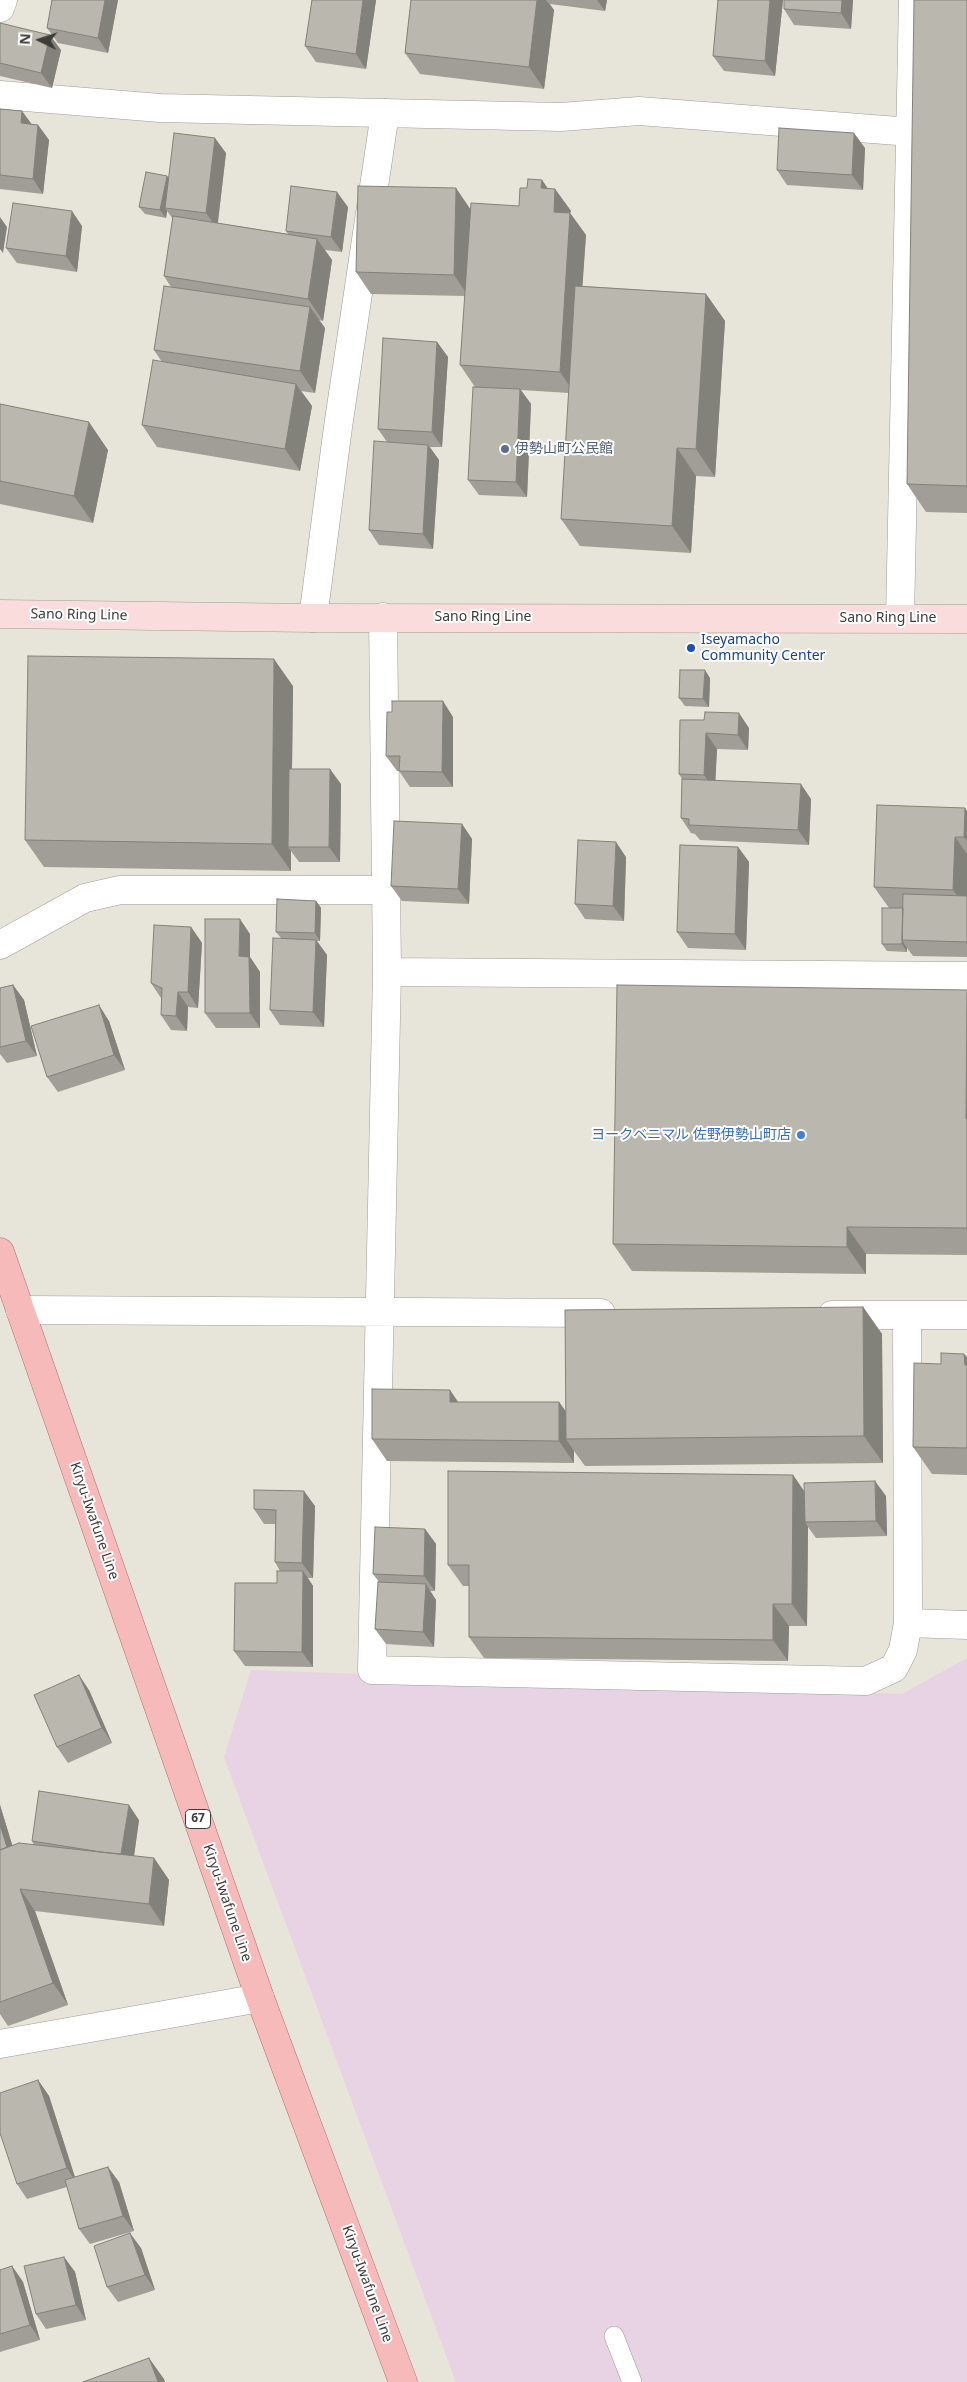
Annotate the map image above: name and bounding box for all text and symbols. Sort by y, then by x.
north arrow [15,15,65,65]
text: N [15,33,34,45]
place label: 伊勢山町公民館 [515,441,613,457]
marker: 伊勢山町公民館 [499,443,511,455]
street label: Sano Ring Line [30,606,128,624]
street label: Sano Ring Line [434,609,532,625]
street label: Sano Ring Line [839,610,937,626]
place label: Iseyamacho Community Center [701,632,825,664]
marker: Iseyamacho Community Center [685,642,697,654]
place label: ヨークベニマル 佐野伊勢山町店 [591,1127,791,1143]
marker: ヨークベニマル 佐野伊勢山町店 [795,1129,807,1141]
street label: Kiryu-Iwafune Line [66,1460,122,1582]
road number: 67 [186,1810,210,1828]
street label: Kiryu-Iwafune Line [199,1842,255,1964]
street label: Kiryu-Iwafune Line [338,2223,396,2345]

